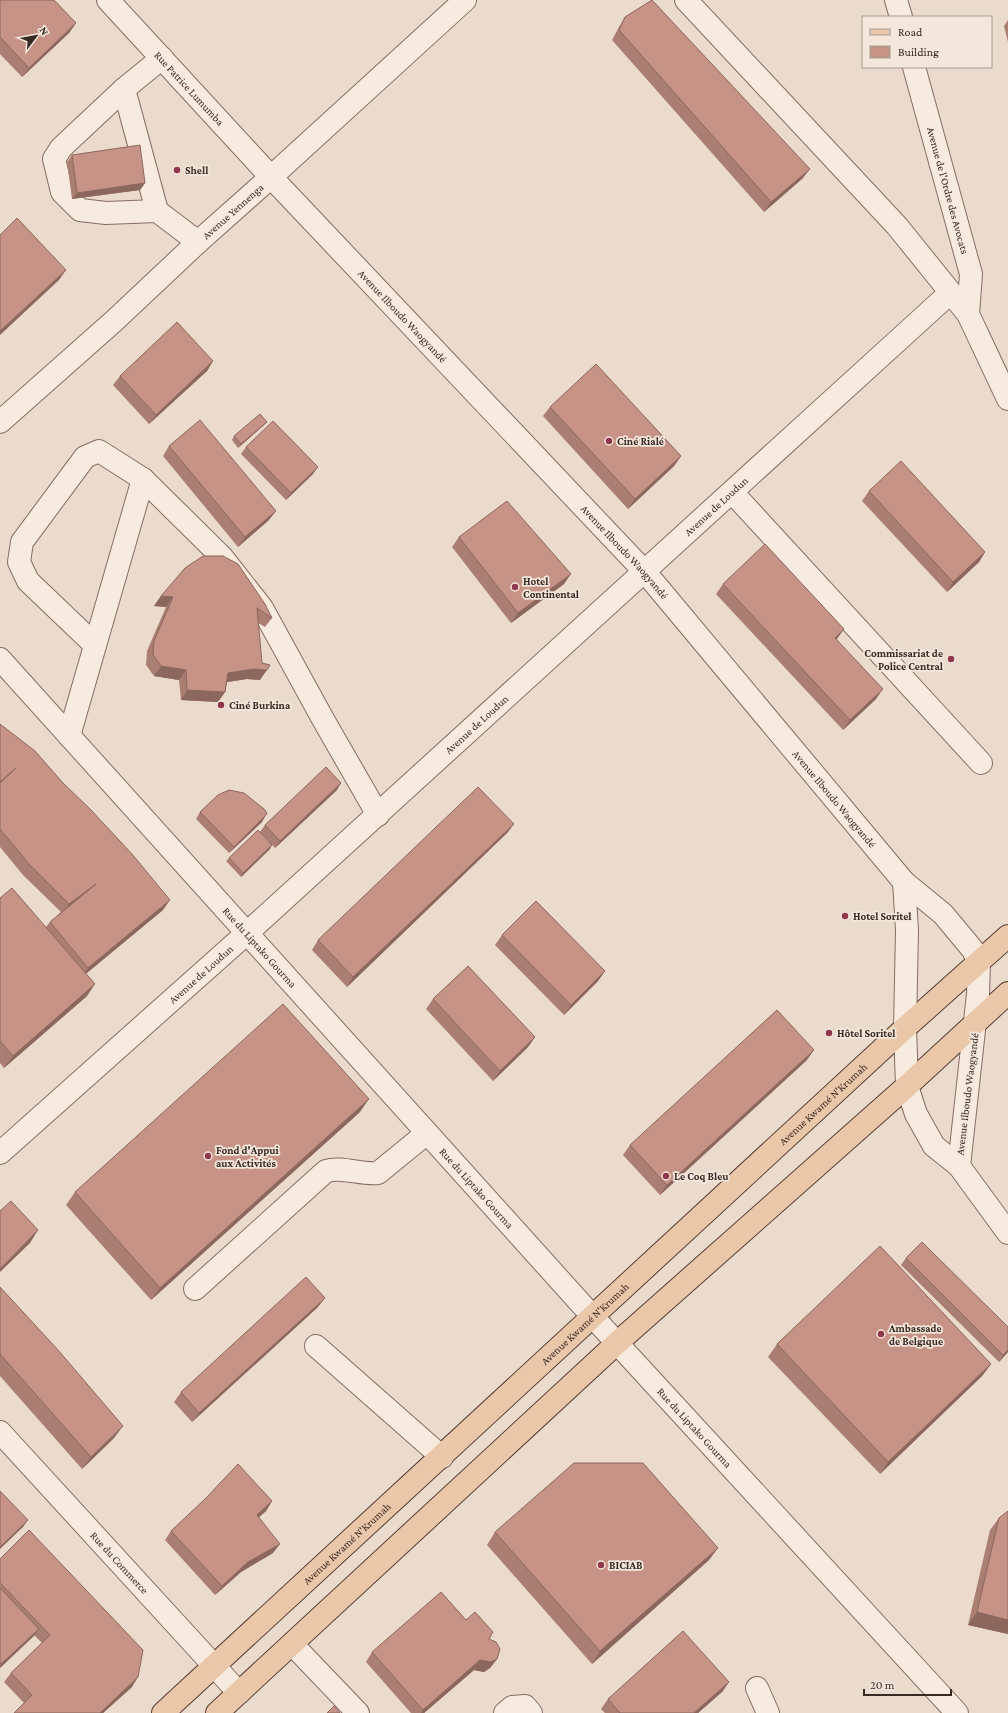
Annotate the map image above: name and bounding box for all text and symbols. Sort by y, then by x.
north arrow [16,16,56,56]
legend [862,16,992,68]
text: N [37,24,52,37]
text: Road [898,25,923,39]
text: Building [898,45,939,59]
street label: Rue Patrice Lumumba [152,49,226,128]
street label: Avenue de l'Ordre des Avocats [925,126,971,255]
place label: Shell [185,164,209,176]
marker: Shell [172,165,182,175]
street label: Avenue Yennenga [200,181,266,241]
street label: Avenue Ilboudo Waogyandé [356,267,449,365]
place label: Ciné Rialé [617,435,664,447]
marker: Ciné Rialé [604,436,614,446]
street label: Avenue de Loudun [682,474,750,538]
street label: Avenue Ilboudo Waogyandé [579,502,671,601]
place label: Hotel Continental [523,575,580,600]
marker: Hotel Continental [510,582,520,592]
place label: Commissariat de Police Central [864,647,944,672]
marker: Commissariat de Police Central [946,654,956,664]
street label: Avenue de Loudun [442,692,511,756]
place label: Ciné Burkina [229,699,291,711]
marker: Ciné Burkina [216,700,226,710]
street label: Avenue Ilboudo Waogyandé [790,748,879,850]
street label: Rue du Liptako Gourma [220,905,299,990]
place label: Hotel Soritel [853,910,912,922]
marker: Hotel Soritel [840,911,850,921]
street label: Avenue de Loudun [166,942,235,1006]
place label: Hôtel Soritel [837,1027,896,1039]
marker: Hôtel Soritel [824,1028,834,1038]
street label: Avenue Ilboudo Waogyandé [954,1032,981,1156]
street label: Avenue Kwamé N'Krumah [777,1060,869,1147]
place label: Fond d'Appui aux Activités [216,1144,280,1169]
street label: Rue du Liptako Gourma [437,1145,516,1231]
marker: Fond d'Appui aux Activités [203,1151,213,1161]
place label: Le Coq Bleu [674,1170,729,1182]
marker: Le Coq Bleu [661,1171,671,1181]
street label: Avenue Kwamé N'Krumah [538,1280,631,1367]
place label: Ambassade de Belgique [888,1322,943,1347]
marker: Ambassade de Belgique [876,1329,886,1339]
street label: Rue du Liptako Gourma [655,1385,734,1470]
street label: Avenue Kwamé N'Krumah [300,1500,393,1587]
street label: Rue du Commerce [88,1529,151,1596]
place label: BICIAB [609,1559,643,1571]
marker: BICIAB [596,1560,606,1570]
scale bar [864,1671,951,1697]
text: 20 m [870,1678,895,1692]

